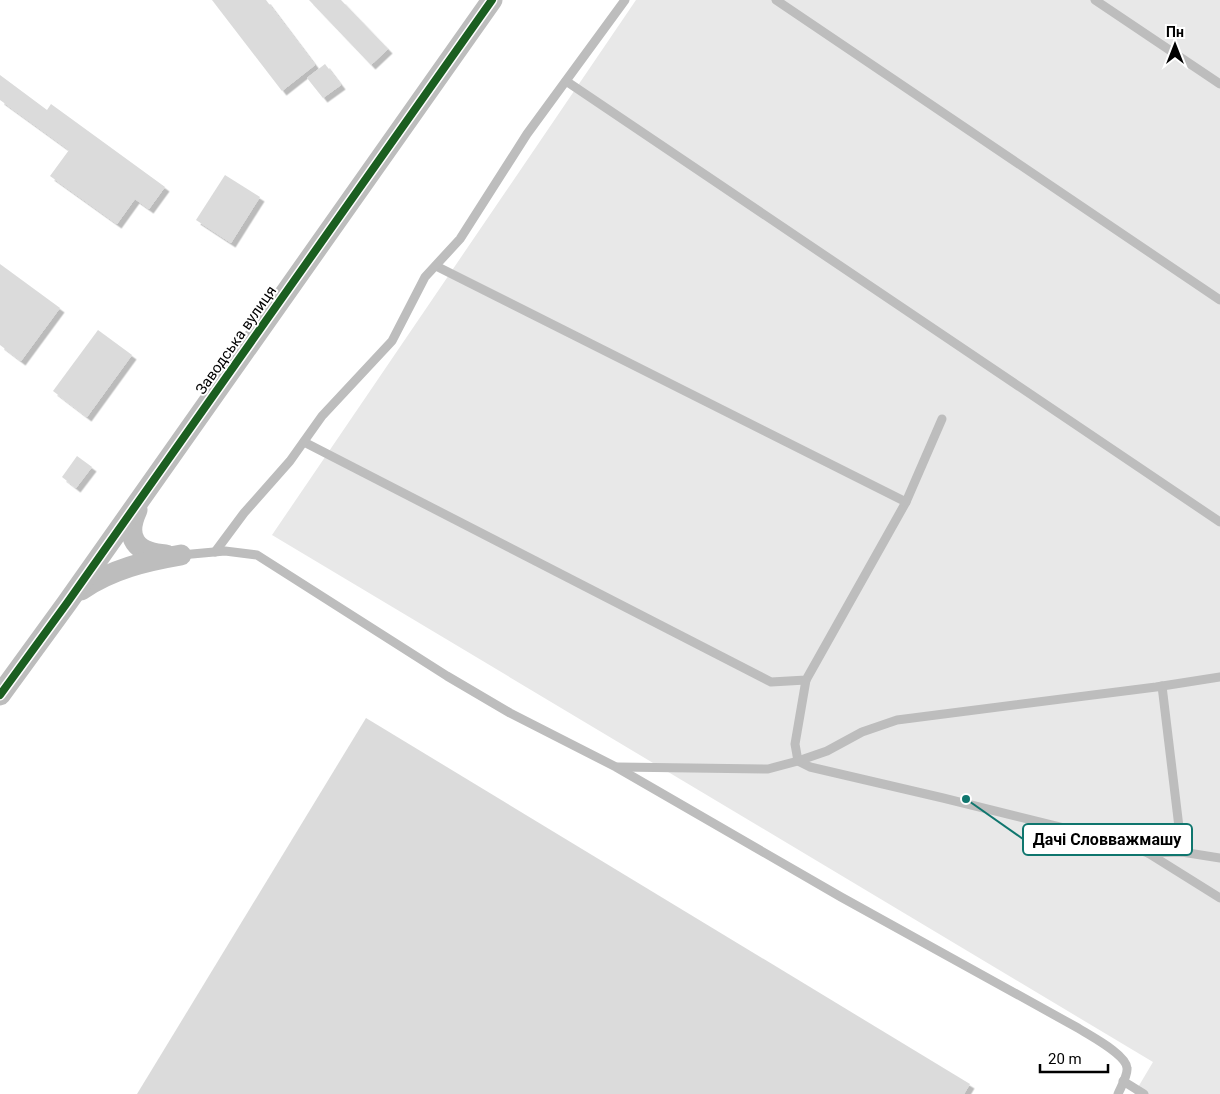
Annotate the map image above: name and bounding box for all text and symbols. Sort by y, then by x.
north arrow [1150,20,1200,70]
text: Пн [1166,24,1184,40]
street label: Заводська вулиця [192,282,280,398]
callout: Дачі Словважмашу [1023,824,1192,855]
text: Дачі Словважмашу [1033,830,1182,849]
scale bar [1040,1042,1108,1074]
text: 20 m [1048,1050,1082,1068]

